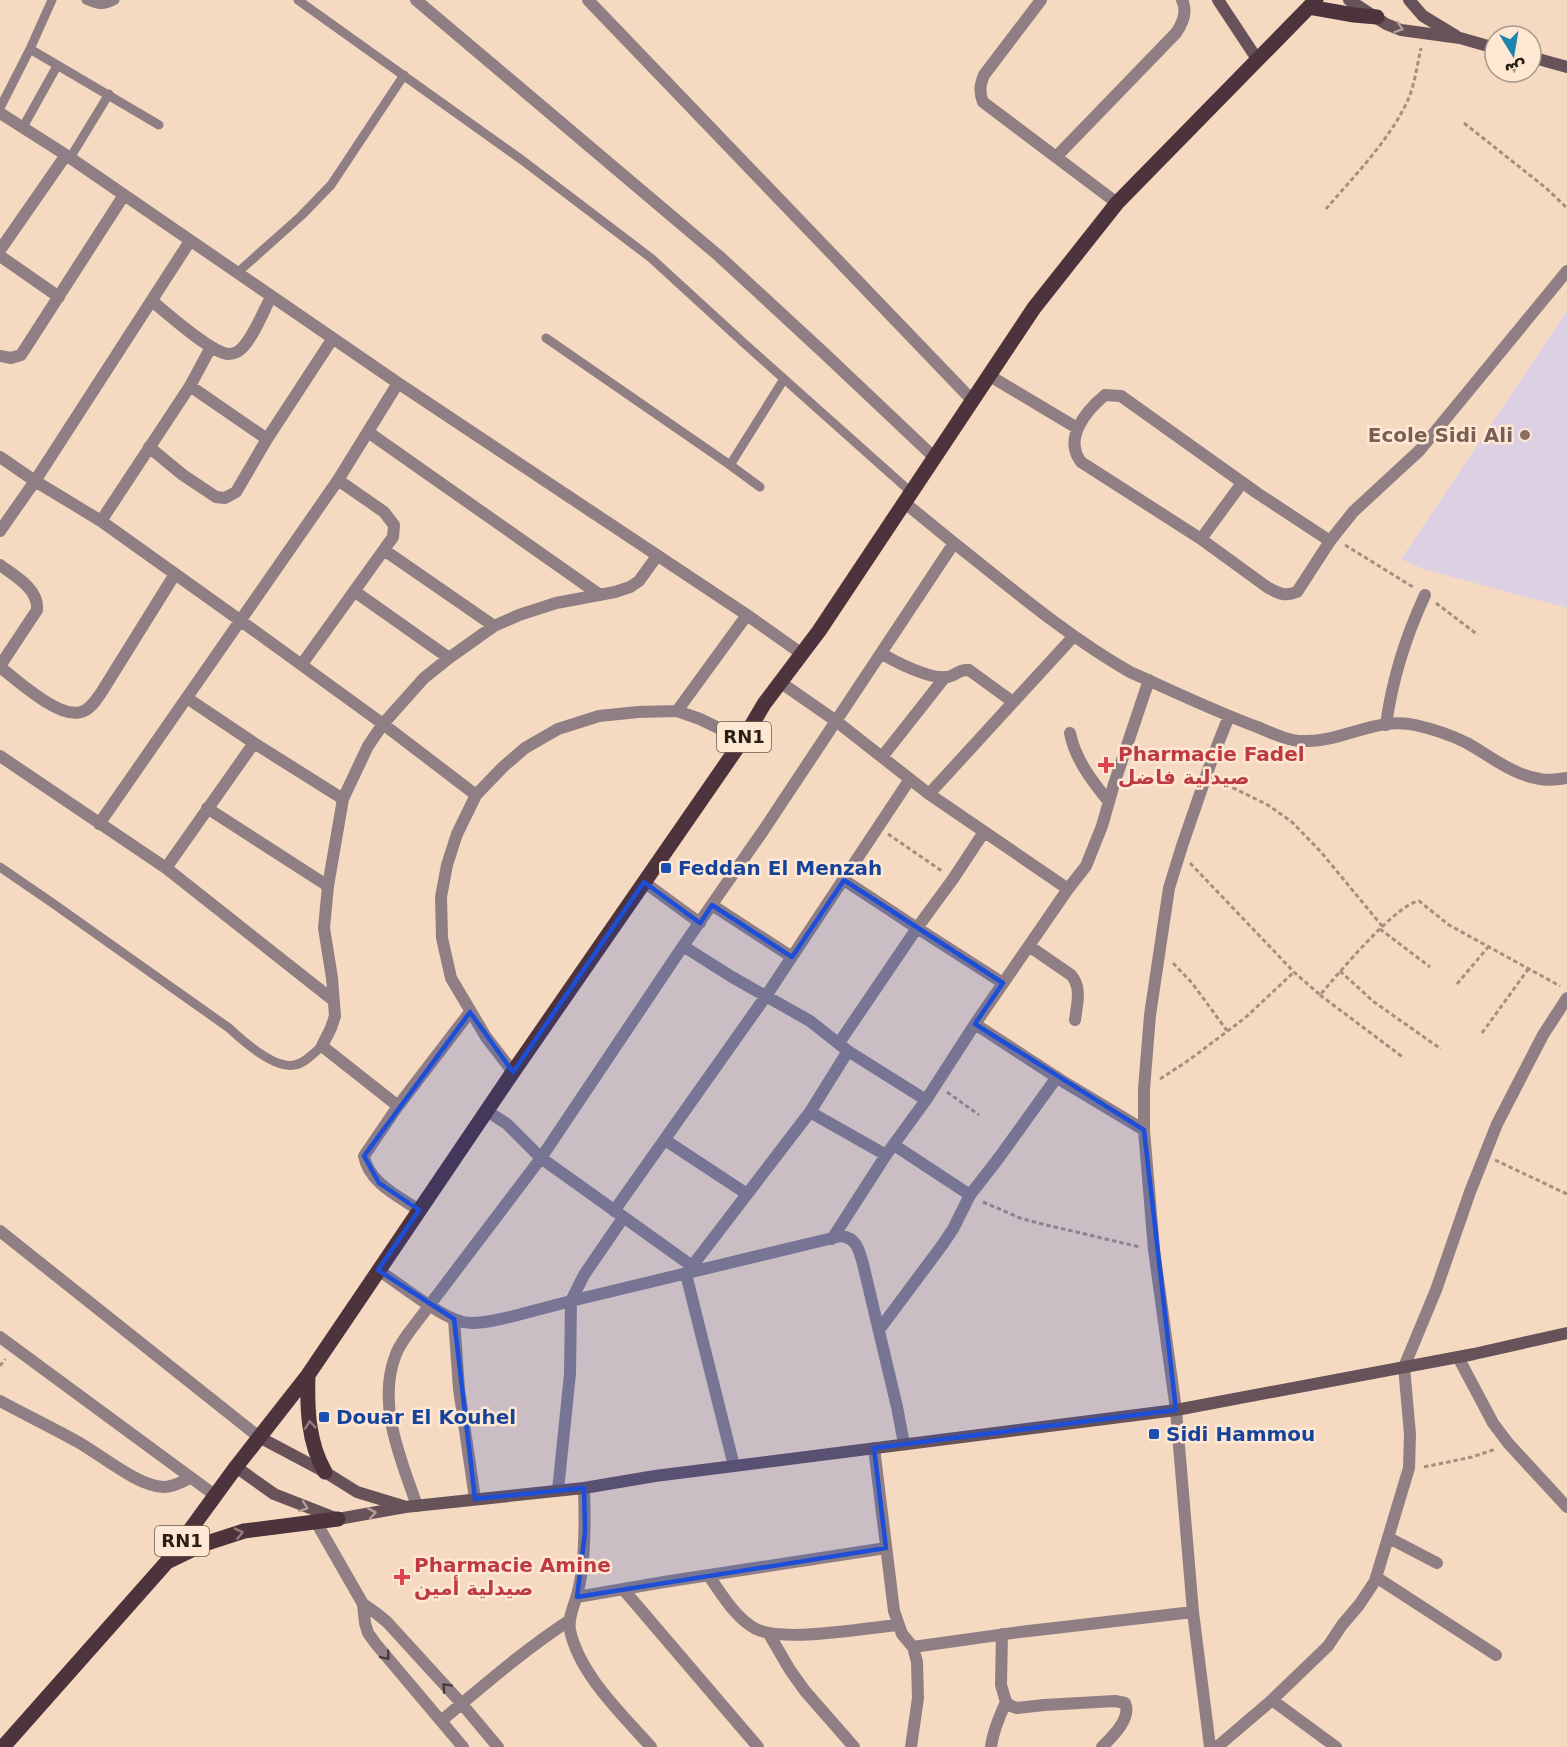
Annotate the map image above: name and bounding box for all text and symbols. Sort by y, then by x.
one-way arrow [1393,21,1404,33]
north arrow [1483,24,1543,84]
text: ش [1503,57,1528,80]
place label: Ecole Sidi Ali [1368,423,1513,447]
marker: Ecole Sidi Ali [1518,428,1532,442]
road number: RN1 [717,722,771,752]
place label: Pharmacie Fadel صيدلية فاضل [1118,742,1305,789]
marker: Pharmacie Fadel صيدلية فاضل [1099,758,1113,772]
place label: Feddan El Menzah [678,856,882,880]
marker: Feddan El Menzah [659,861,673,875]
place label: Douar El Kouhel [336,1405,516,1429]
marker: Douar El Kouhel [317,1410,331,1424]
one-way arrow [304,1420,316,1429]
place label: Sidi Hammou [1166,1422,1315,1446]
marker: Sidi Hammou [1147,1427,1161,1441]
one-way arrow [298,1499,309,1512]
one-way arrow [366,1507,376,1520]
road number: RN1 [155,1526,209,1556]
one-way arrow [234,1527,244,1540]
place label: Pharmacie Amine صيدلية أمين [414,1553,611,1600]
marker: Pharmacie Amine صيدلية أمين [395,1570,409,1584]
one-way arrow [379,1649,390,1660]
one-way arrow [442,1683,453,1693]

